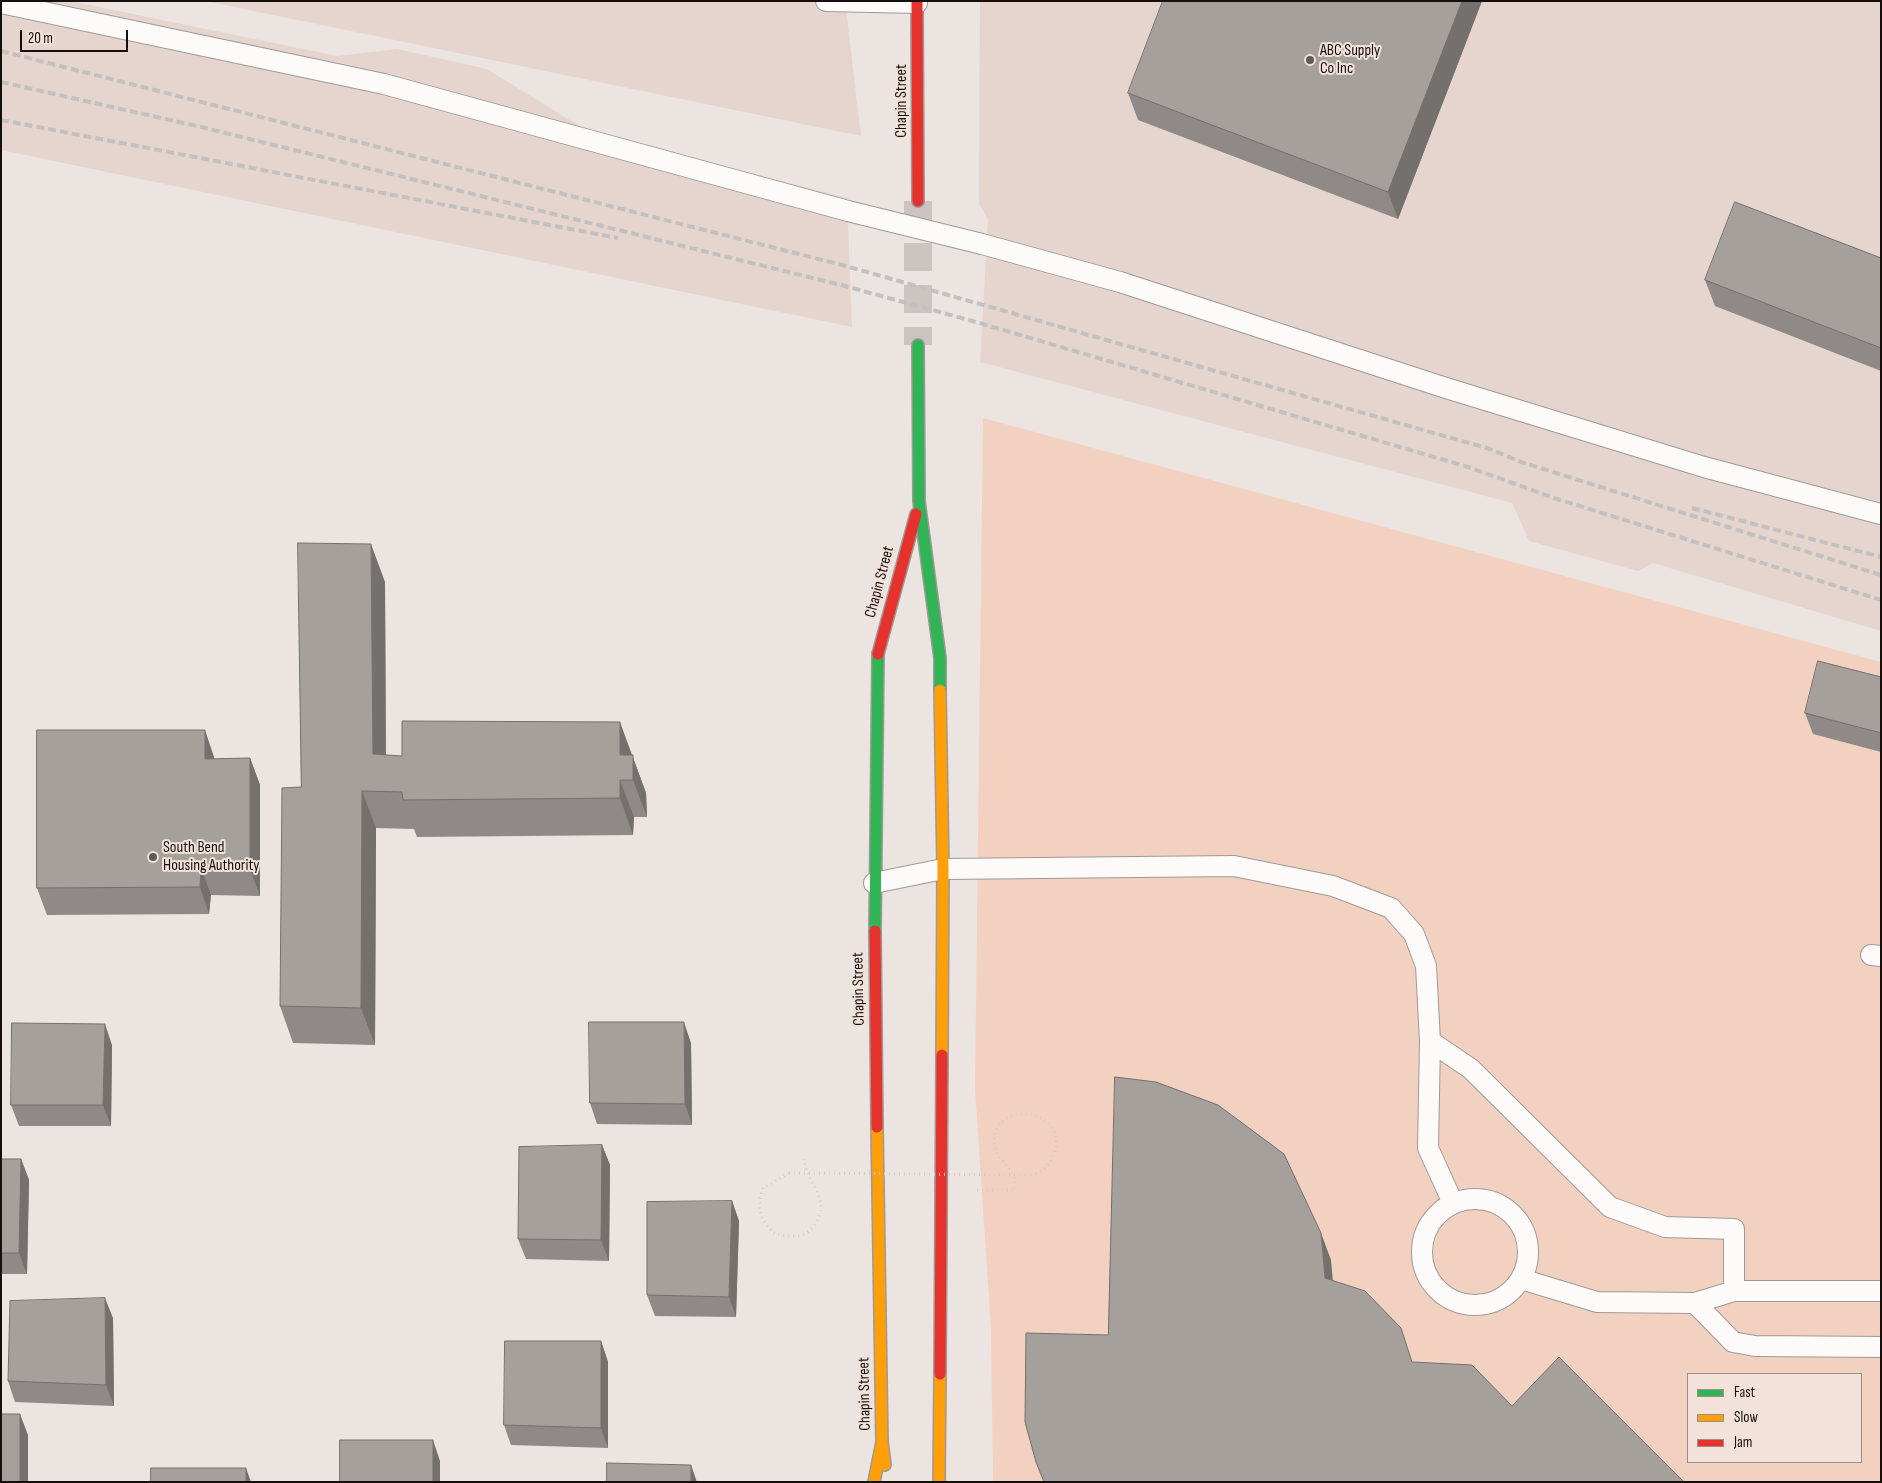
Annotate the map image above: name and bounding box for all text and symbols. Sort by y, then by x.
scale bar [22,20,130,52]
text: 20 m [28,29,53,48]
place label: ABC Supply Co Inc [1320,41,1380,79]
marker: ABC Supply Co Inc [1304,54,1316,66]
street label: Chapin Street [892,64,912,138]
street label: Chapin Street [861,544,899,620]
place label: South Bend Housing Authority [163,838,260,876]
marker: South Bend Housing Authority [147,851,159,863]
street label: Chapin Street [849,952,869,1026]
street label: Chapin Street [855,1357,875,1431]
legend [1687,1373,1862,1463]
text: Fast [1734,1383,1755,1402]
text: Slow [1734,1408,1758,1427]
text: Jam [1734,1433,1752,1452]

